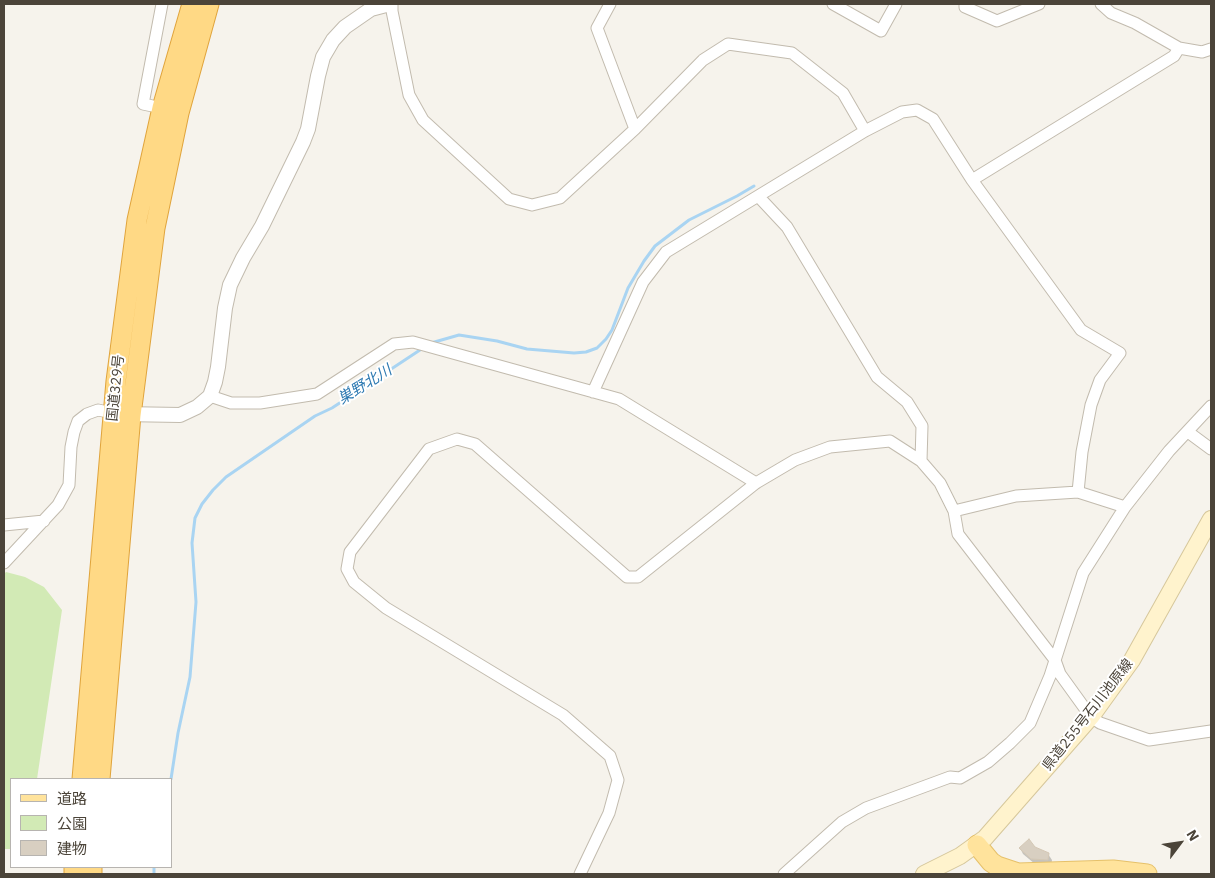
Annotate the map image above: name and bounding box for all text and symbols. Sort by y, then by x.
street label: 国道329号 [104,354,128,422]
water label: 巣野北川 [335,361,395,409]
street label: 県道255号石川池原線 [1039,656,1137,774]
legend [10,778,172,868]
text: 道路 [57,789,87,808]
text: 公園 [57,814,87,833]
north arrow [1155,818,1205,868]
text: N [1183,826,1203,844]
text: 建物 [57,839,87,858]

